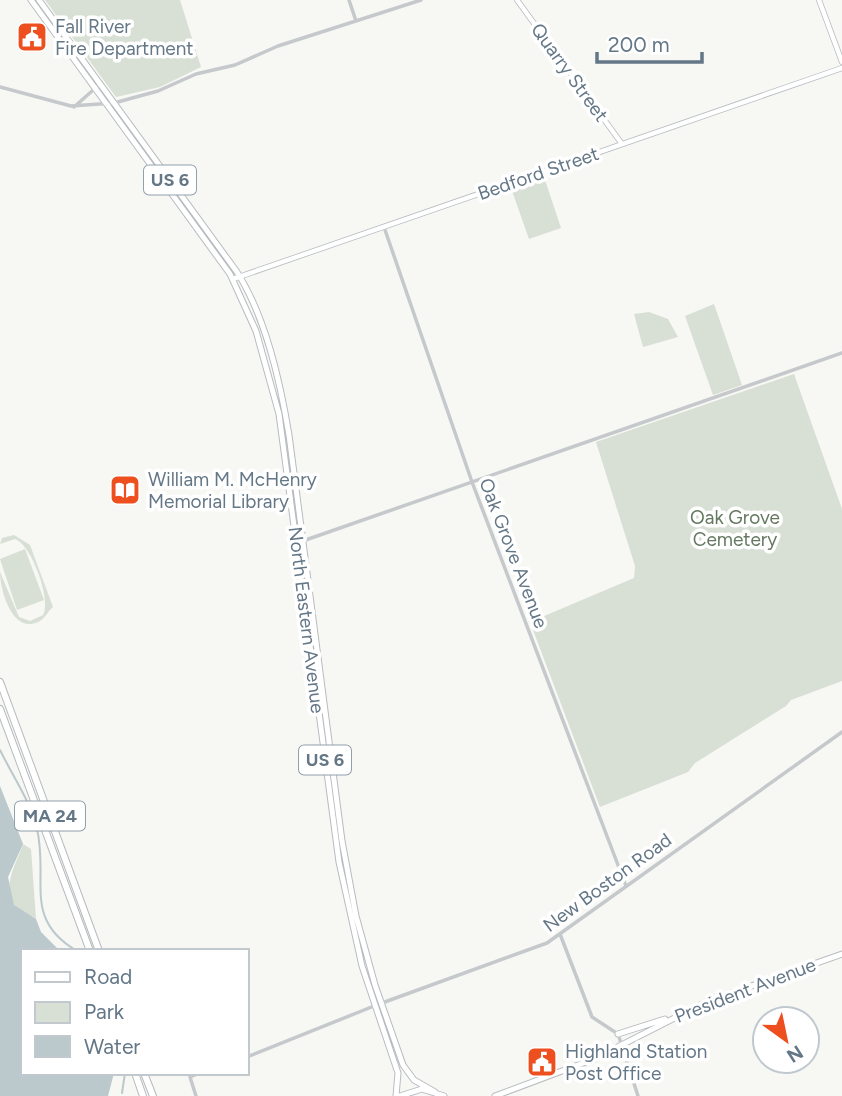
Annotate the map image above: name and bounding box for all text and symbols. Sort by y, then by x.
place label: Fall River Fire Department [55,15,194,60]
street label: Quarry Street [526,19,613,126]
public building icon: Fall River Fire Department [15,20,49,54]
scale bar [597,21,702,65]
text: 200 m [608,32,670,57]
street label: Bedford Street [475,142,602,205]
road number: US 6 [144,166,196,195]
place label: William M. McHenry Memorial Library [148,468,317,513]
library icon: William M. McHenry Memorial Library [108,473,142,507]
street label: Oak Grove Avenue [474,475,553,631]
park label: Oak Grove Cemetery [690,506,780,551]
street label: North Eastern Avenue [284,525,329,715]
road number: US 6 [299,746,351,774]
road number: MA 24 [15,802,85,830]
street label: New Boston Road [539,828,676,937]
legend [21,949,248,1075]
street label: President Avenue [671,953,819,1028]
text: Road [84,964,132,989]
text: Park [84,999,125,1024]
north arrow [751,1005,821,1075]
text: Water [84,1034,140,1059]
place label: Highland Station Post Office [565,1040,707,1085]
text: N [783,1040,807,1067]
public building icon: Highland Station Post Office [525,1045,559,1079]

